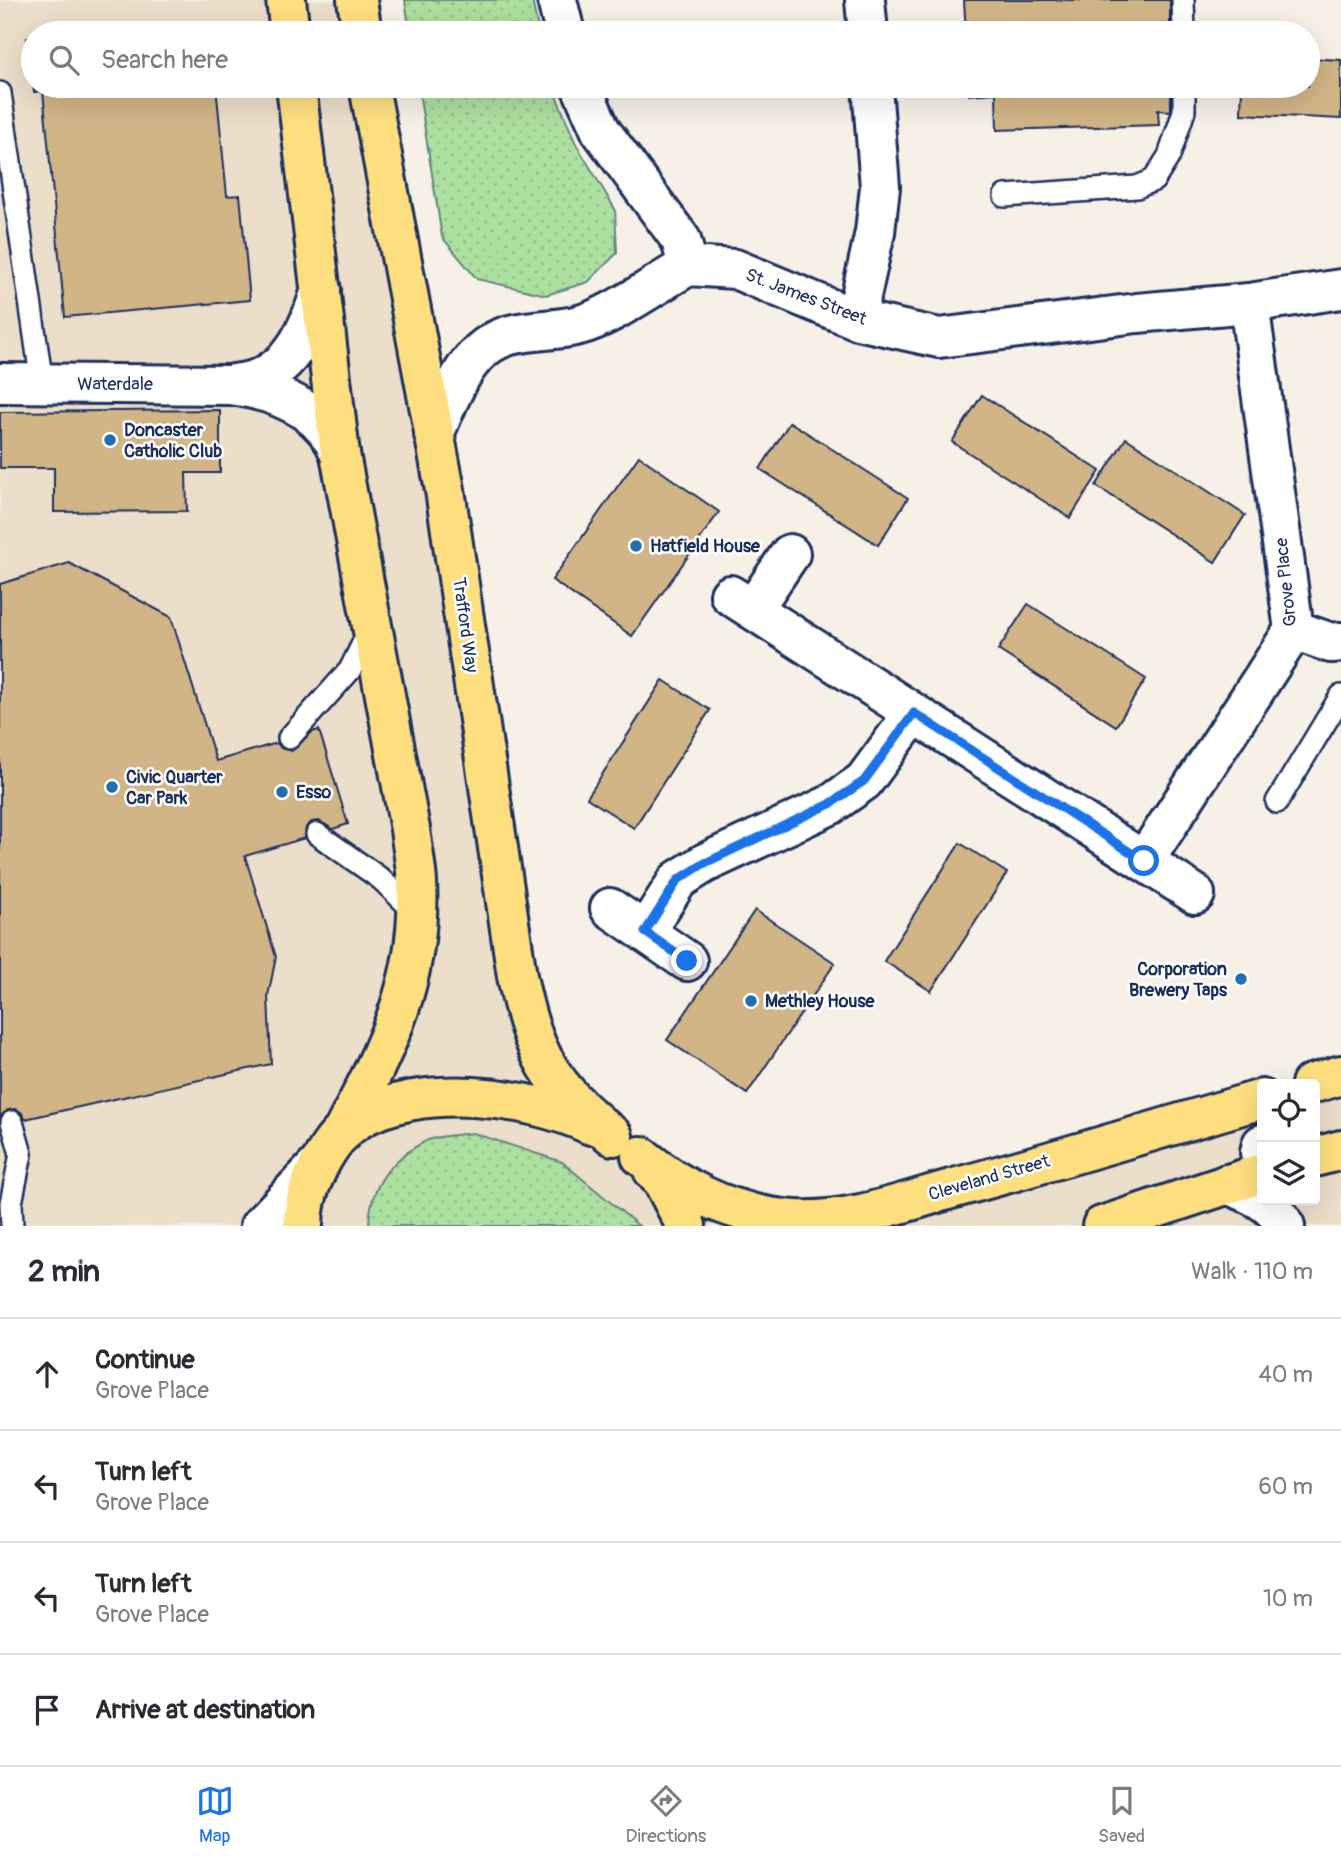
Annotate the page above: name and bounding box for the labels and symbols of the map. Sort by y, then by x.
street label: St. James Street [742,263,871,331]
street label: Waterdale [77,373,153,396]
place label: Doncaster Catholic Club [124,419,222,463]
marker: Doncaster Catholic Club [102,432,118,448]
place label: Hatfield House [650,535,761,558]
street label: Grove Place [1270,536,1302,628]
marker: Hatfield House [628,538,644,554]
street label: Trafford Way [447,576,483,674]
place label: Civic Quarter Car Park [126,766,223,810]
marker: Civic Quarter Car Park [104,779,120,795]
place label: Esso [296,781,331,804]
marker: Esso [274,784,290,800]
route start [1128,845,1159,876]
route end [671,945,702,976]
place label: Corporation Brewery Taps [1129,958,1228,1002]
marker: Corporation Brewery Taps [1233,971,1249,987]
place label: Methley House [765,990,875,1013]
marker: Methley House [743,993,759,1009]
street label: Cleveland Street [926,1150,1053,1206]

